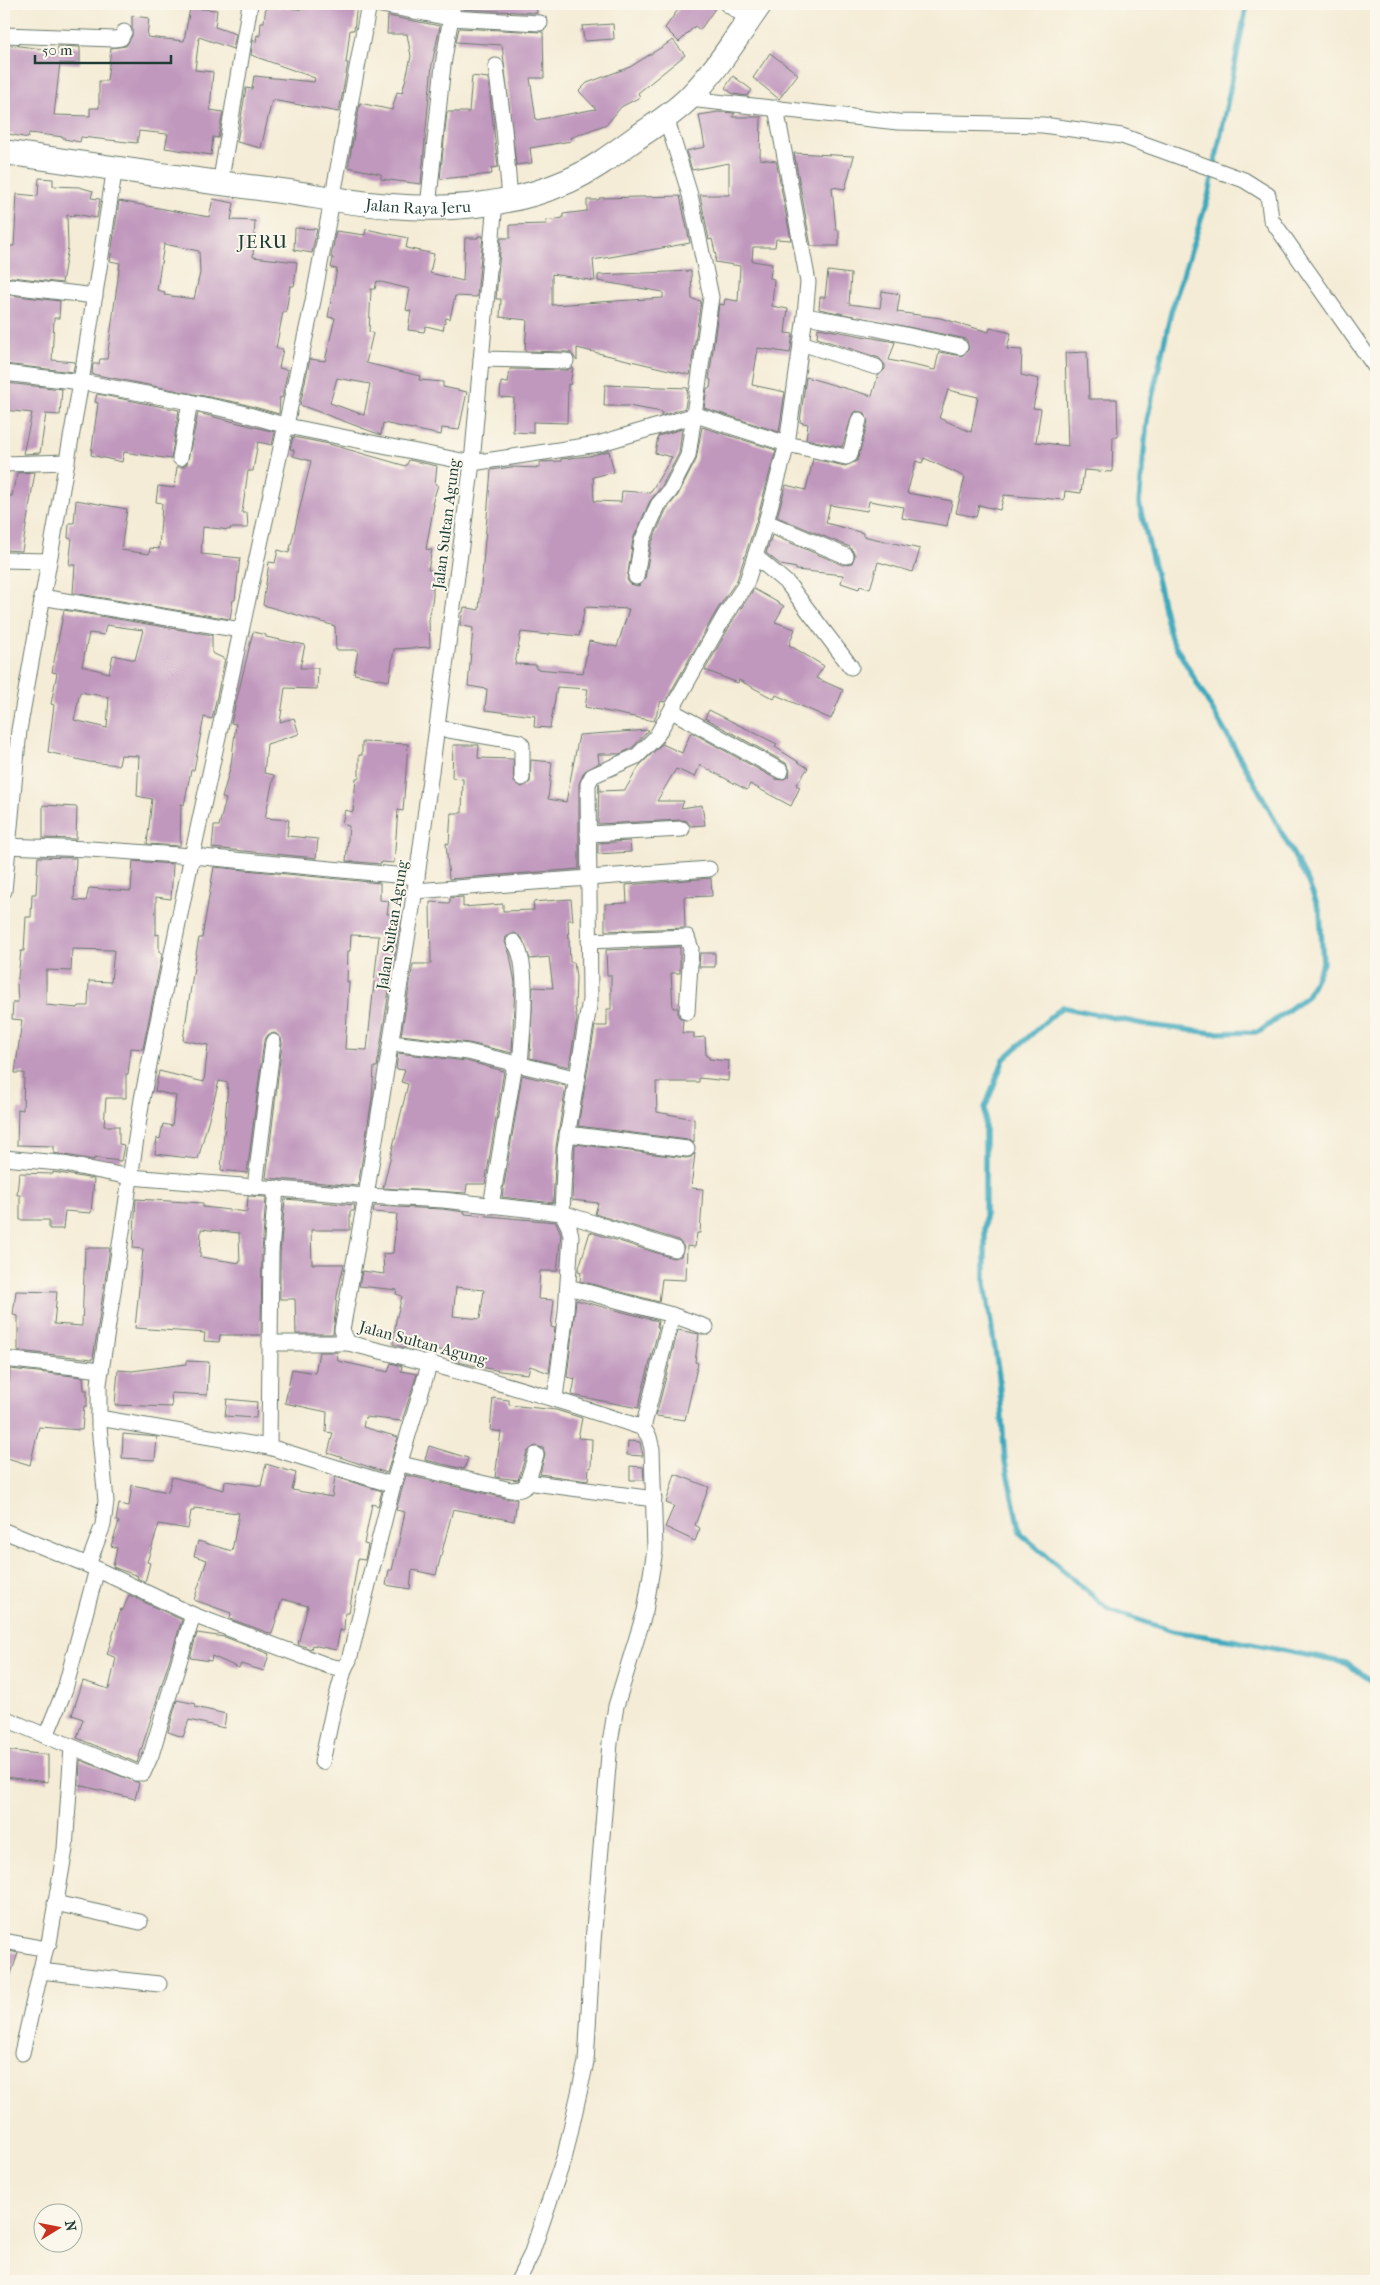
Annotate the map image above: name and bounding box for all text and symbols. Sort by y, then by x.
scale bar [35,32,171,64]
text: 50 m [42,41,73,59]
street label: Jalan Raya Jeru [362,194,472,217]
district label: JERU [236,231,288,253]
street label: Jalan Sultan Agung [428,457,463,592]
street label: Jalan Sultan Agung [372,858,412,993]
street label: Jalan Sultan Agung [355,1316,489,1369]
north arrow [32,2202,82,2252]
text: N [61,2219,80,2233]

